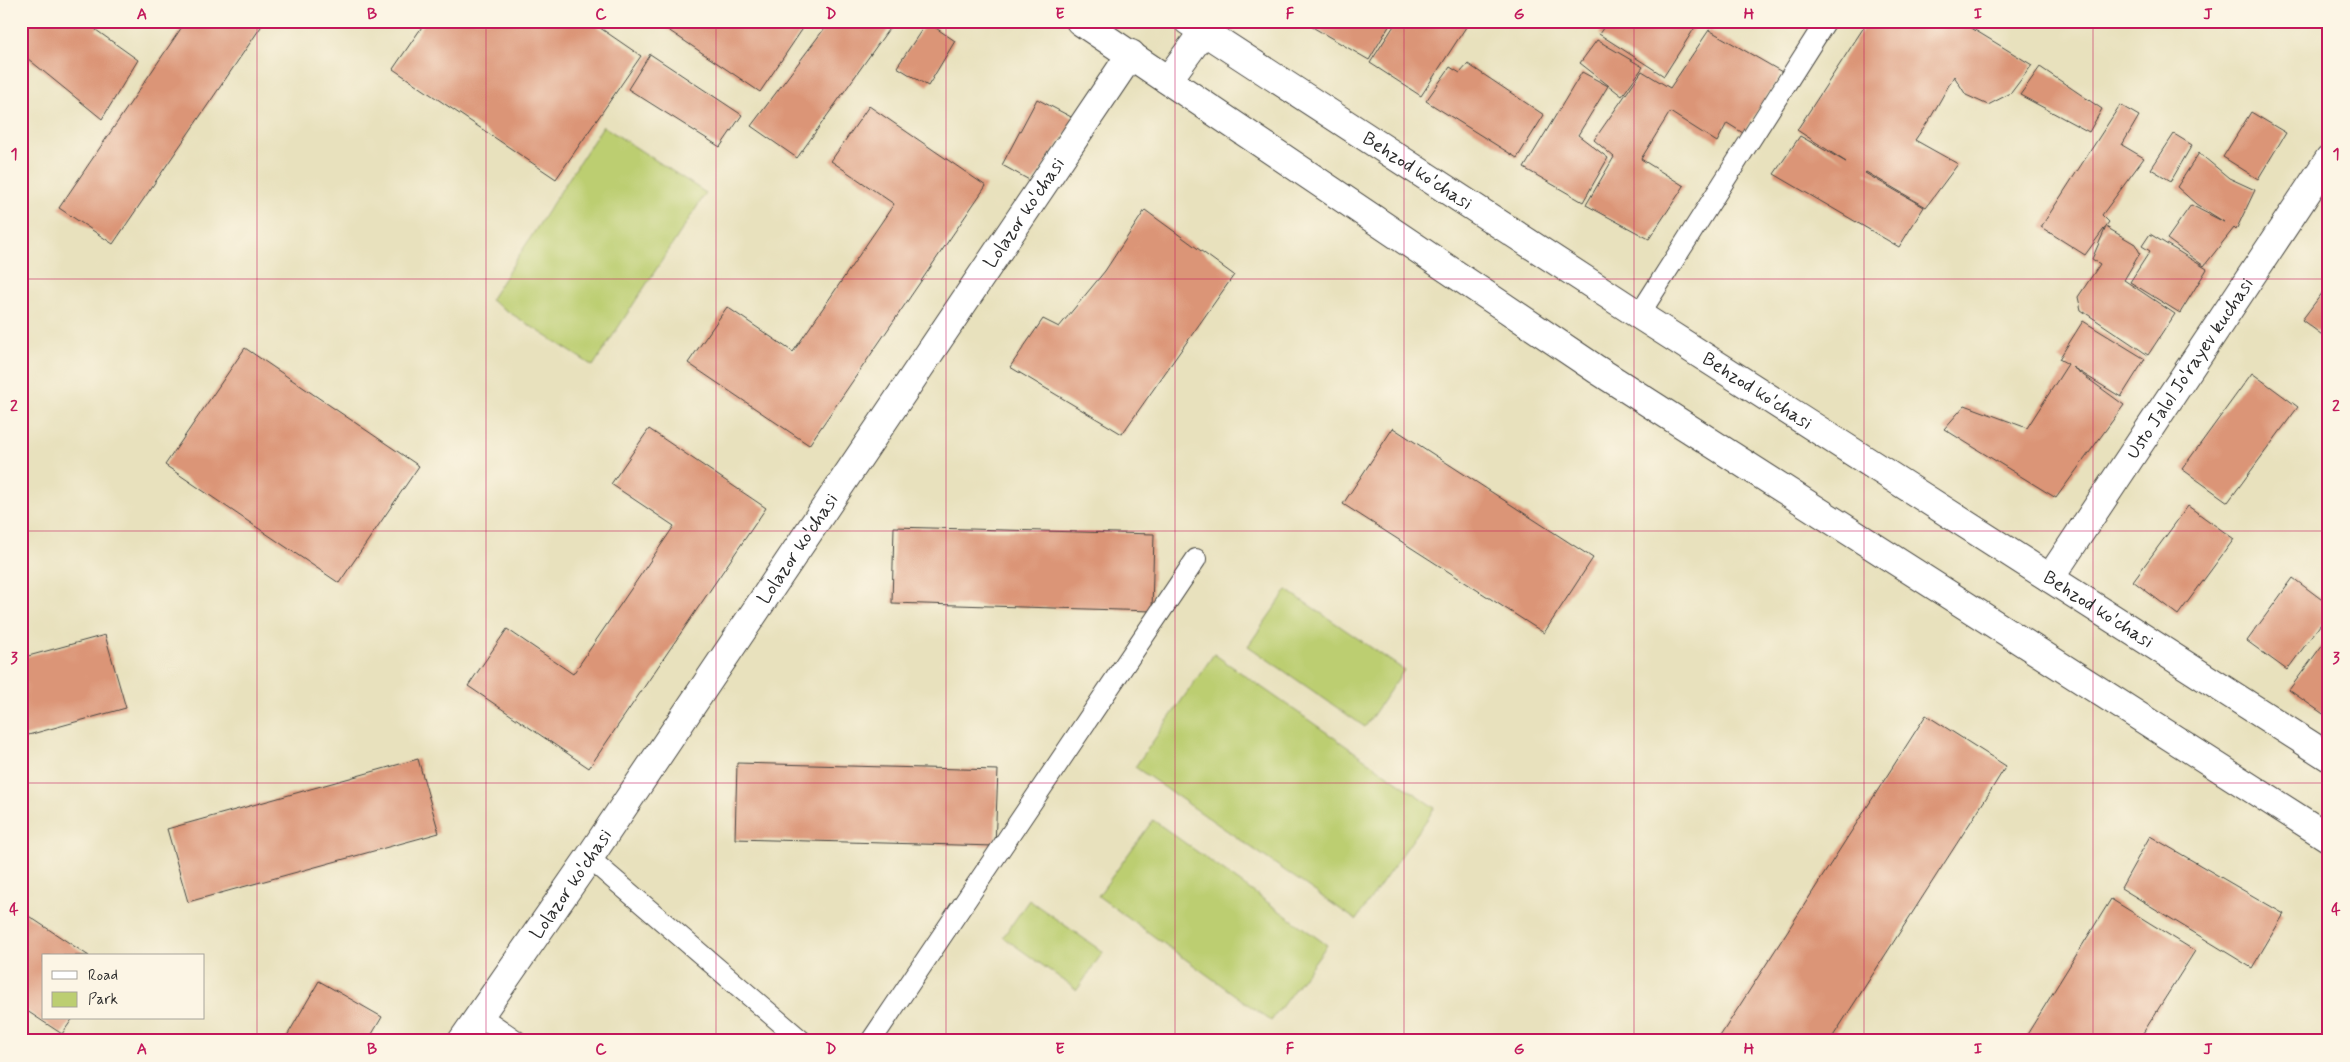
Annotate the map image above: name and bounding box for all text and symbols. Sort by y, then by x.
text: A [137,4,147,25]
text: B [367,4,377,25]
text: C [595,4,607,25]
text: D [825,4,837,25]
text: E [1055,4,1065,25]
text: F [1286,4,1295,25]
text: G [1514,4,1525,25]
text: H [1744,4,1755,25]
text: I [1974,4,1983,25]
text: J [2203,4,2213,25]
street label: Behzod ko'chasi [1358,126,1477,216]
text: 1 [10,144,18,165]
text: 1 [2332,144,2340,165]
street label: Lolazor ko'chasi [978,152,1070,273]
street label: Usto Jalol Jo'rayev kuchasi [2120,273,2259,464]
street label: Behzod ko'chasi [1698,346,1817,435]
text: 2 [10,396,18,417]
text: 2 [2332,396,2340,417]
street label: Lolazor ko'chasi [751,488,844,609]
street label: Behzod ko'chasi [2039,565,2158,654]
text: 3 [10,648,18,669]
text: 3 [2332,648,2340,669]
street label: Lolazor ko'chasi [524,824,618,944]
text: 4 [9,899,19,920]
text: 4 [2331,899,2341,920]
legend [42,954,205,1020]
text: Road [88,966,118,986]
text: Park [88,990,118,1010]
text: A [137,1039,147,1060]
text: B [367,1039,377,1060]
text: C [595,1039,607,1060]
text: D [825,1039,837,1060]
text: E [1055,1039,1065,1060]
text: F [1286,1039,1295,1060]
text: G [1514,1039,1525,1060]
text: H [1744,1039,1755,1060]
text: I [1974,1039,1983,1060]
text: J [2203,1039,2213,1060]

